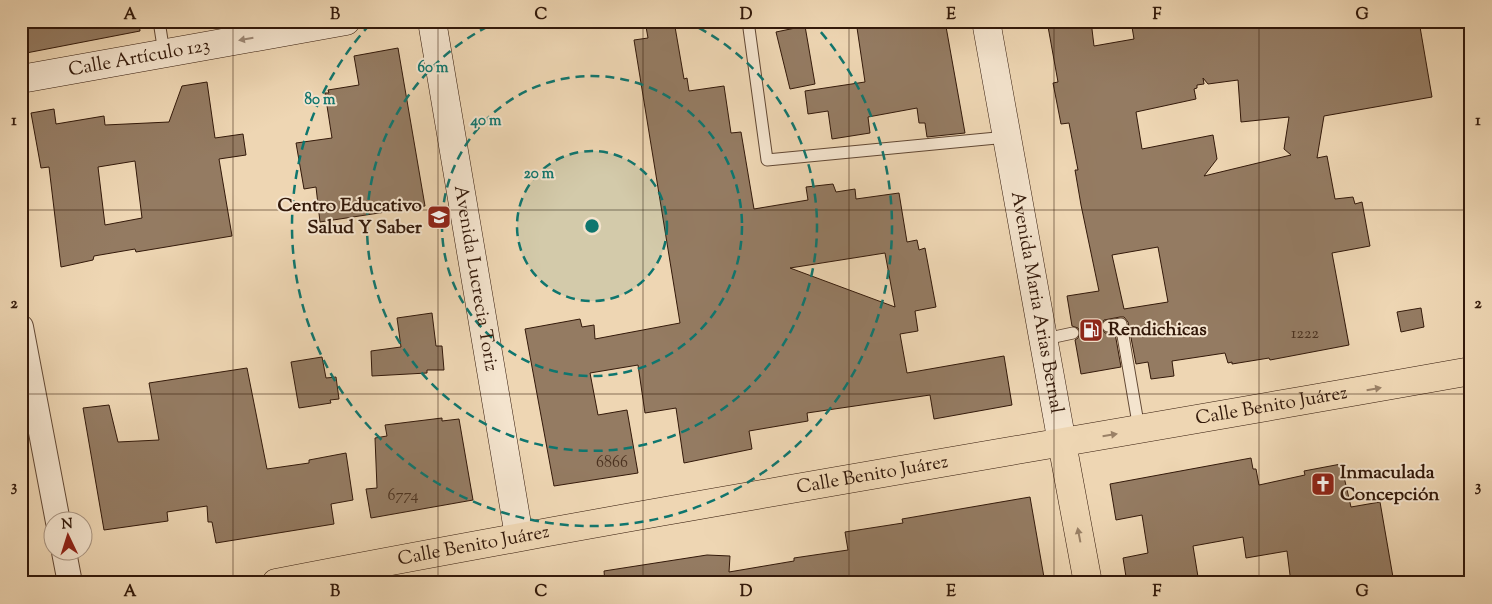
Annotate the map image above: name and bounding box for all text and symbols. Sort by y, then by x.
text: A [124,4,137,27]
text: B [330,4,340,27]
text: C [535,4,548,27]
text: D [740,4,753,27]
text: E [946,4,956,27]
text: F [1153,4,1162,27]
text: G [1355,4,1369,27]
street label: Calle Artículo 123 [66,32,212,84]
one-way arrow [238,35,254,43]
text: 60 m [418,58,449,79]
text: 80 m [304,90,336,111]
text: 1 [11,110,17,133]
text: 1 [1475,110,1481,133]
text: 40 m [470,111,502,132]
text: 20 m [524,164,555,185]
street label: Avenida Lucrecia Toriz [446,183,504,374]
street label: Avenida Maria Arias Bernal [1003,189,1070,416]
place label: Centro Educativo Salud Y Saber [278,193,423,242]
school or university icon: Centro Educativo Salud Y Saber [426,204,452,230]
centre of rings [583,217,601,235]
text: 2 [10,293,18,316]
text: 2 [1474,293,1482,316]
fuel station icon: Rendichicas [1078,317,1104,343]
place label: Rendichicas [1108,317,1207,344]
house number: 1222 [1291,323,1319,346]
street label: Calle Benito Juárez [1193,380,1349,433]
one-way arrow [1366,384,1382,392]
one-way arrow [1103,431,1119,439]
street label: Calle Benito Juárez [794,449,950,501]
house number: 6866 [596,452,628,475]
place label: Inmaculada Concepción [1340,460,1440,509]
church icon: Inmaculada Concepción [1310,471,1336,497]
text: 3 [11,476,18,499]
text: 3 [1475,476,1482,499]
house number: 6774 [388,485,418,508]
north arrow [42,512,92,562]
text: N [61,515,74,535]
street label: Calle Benito Juárez [395,519,552,573]
one-way arrow [1075,526,1083,542]
text: A [124,581,137,604]
text: B [330,581,340,604]
text: C [535,581,548,604]
text: D [740,581,753,604]
text: E [946,581,956,604]
text: F [1153,581,1162,604]
text: G [1355,581,1369,604]

